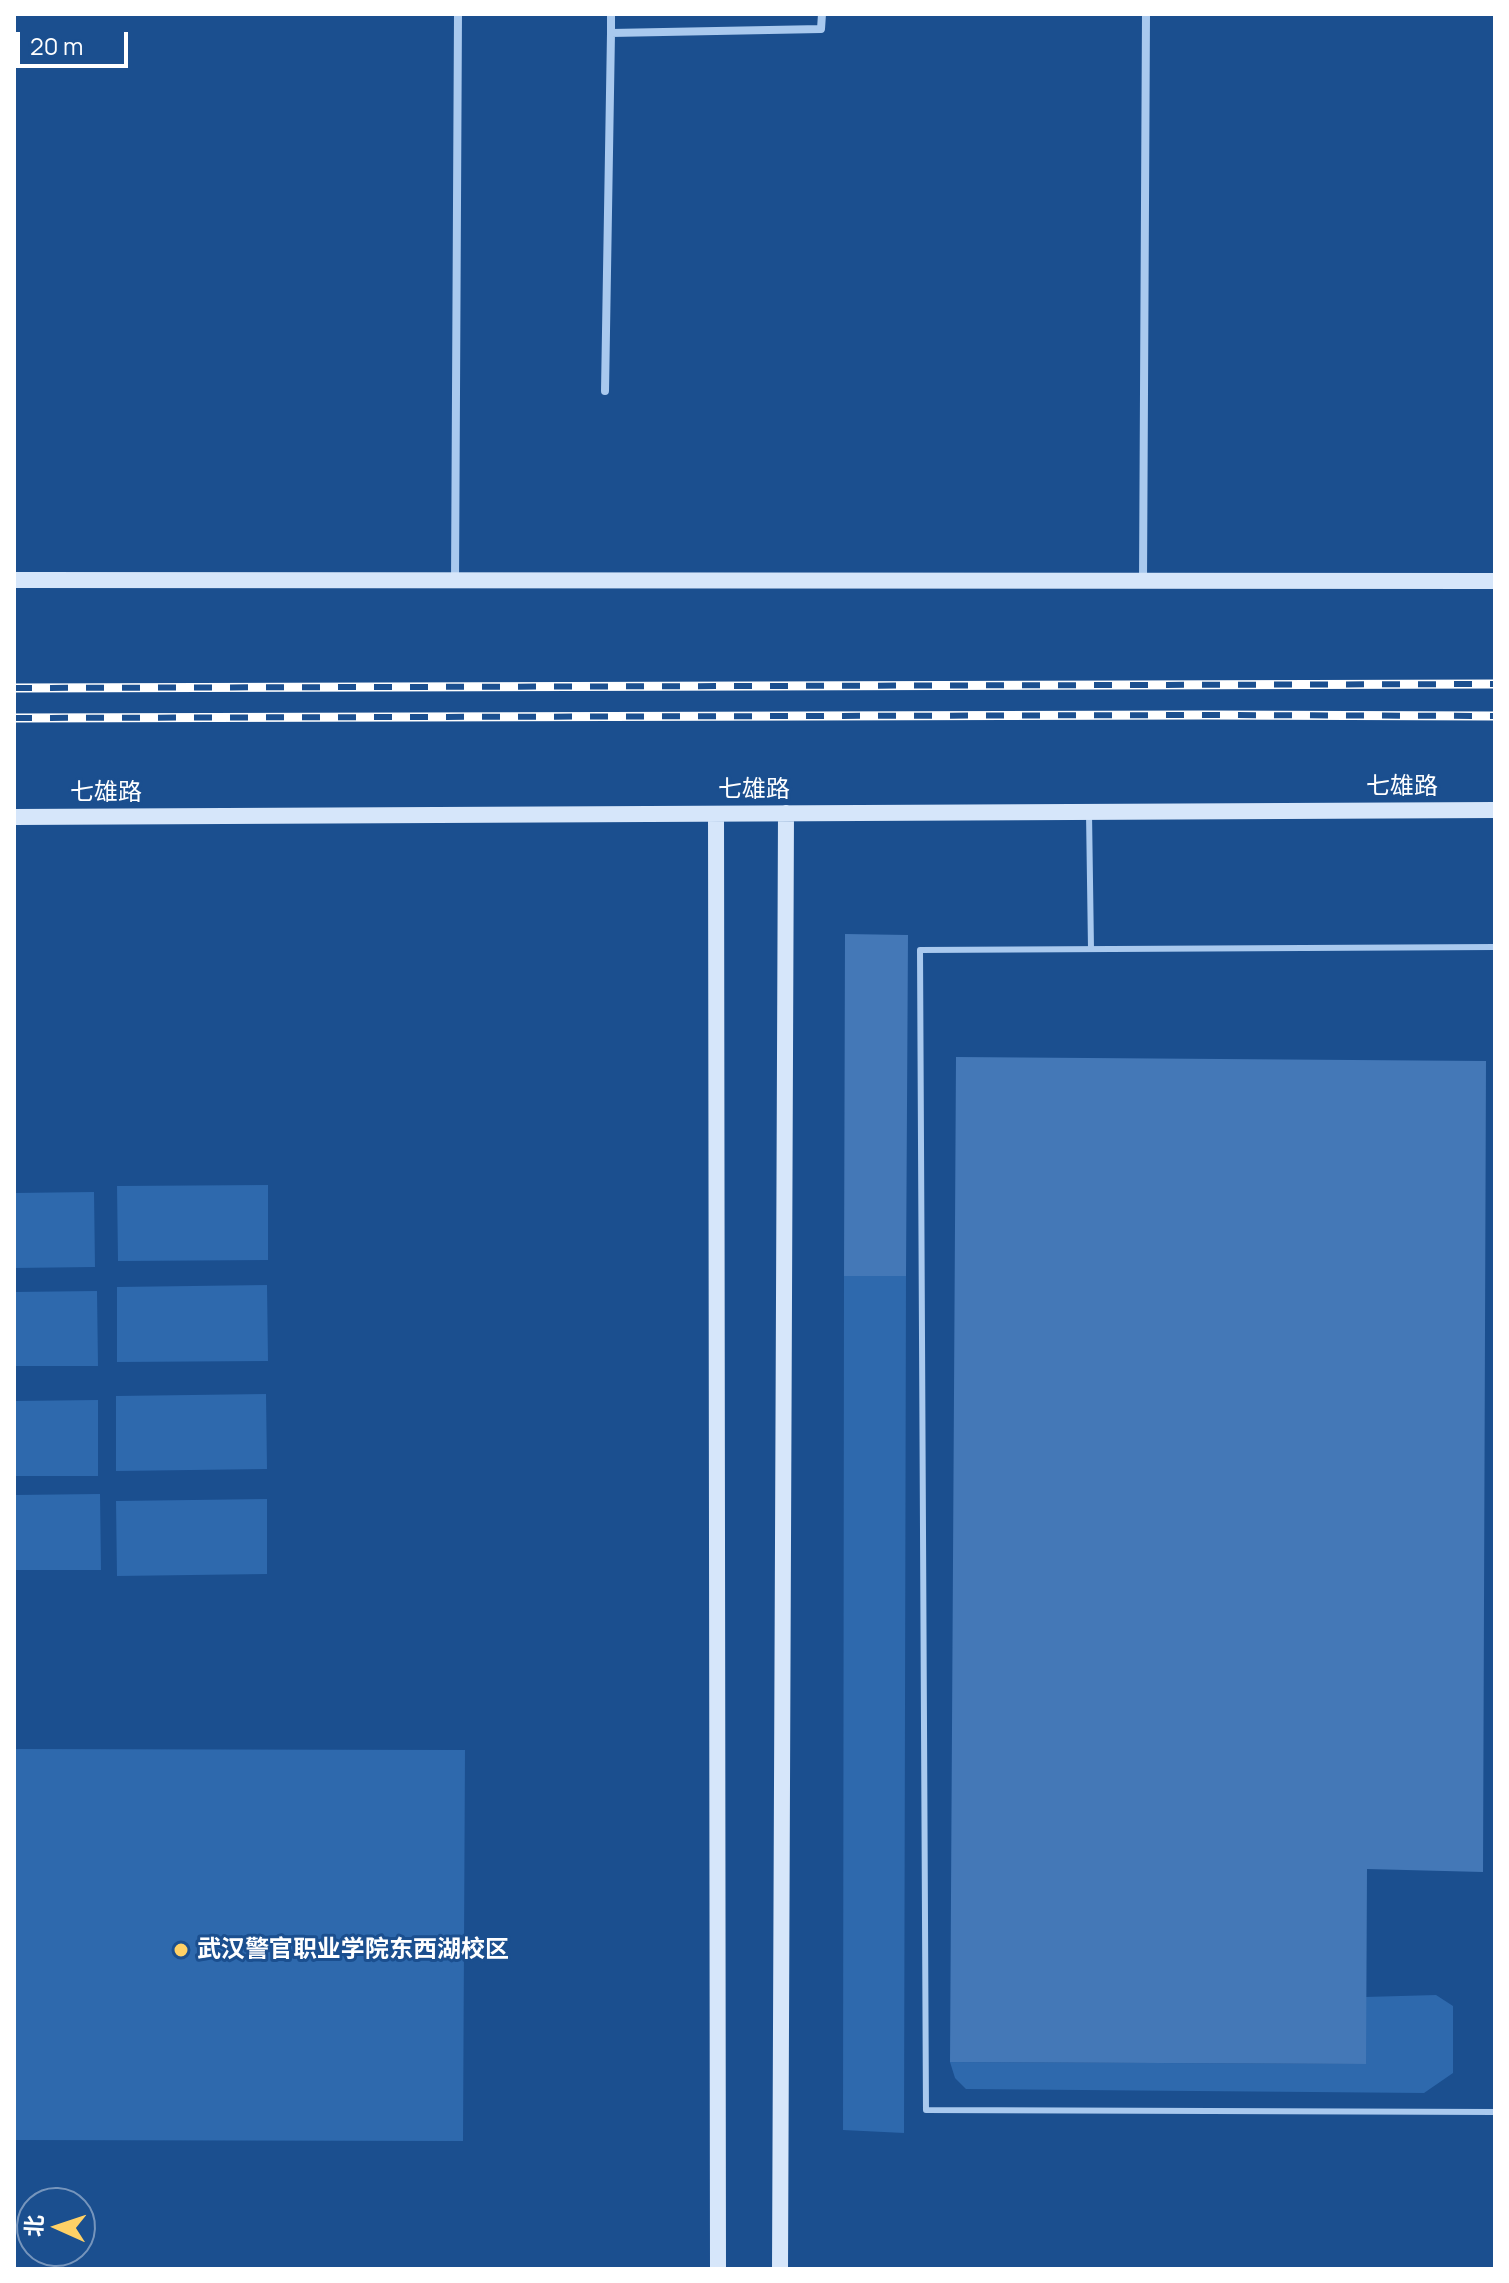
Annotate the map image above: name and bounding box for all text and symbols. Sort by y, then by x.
scale bar [20,16,132,66]
text: 20 m [30,29,83,62]
street label: 七雄路 [1366,773,1438,801]
street label: 七雄路 [718,776,790,804]
street label: 七雄路 [70,779,142,807]
place label: 武汉警官职业学院东西湖校区 [197,1936,509,1964]
marker: 武汉警官职业学院东西湖校区 [172,1941,190,1959]
north arrow [16,2187,96,2267]
text: 北 [18,2214,50,2238]

